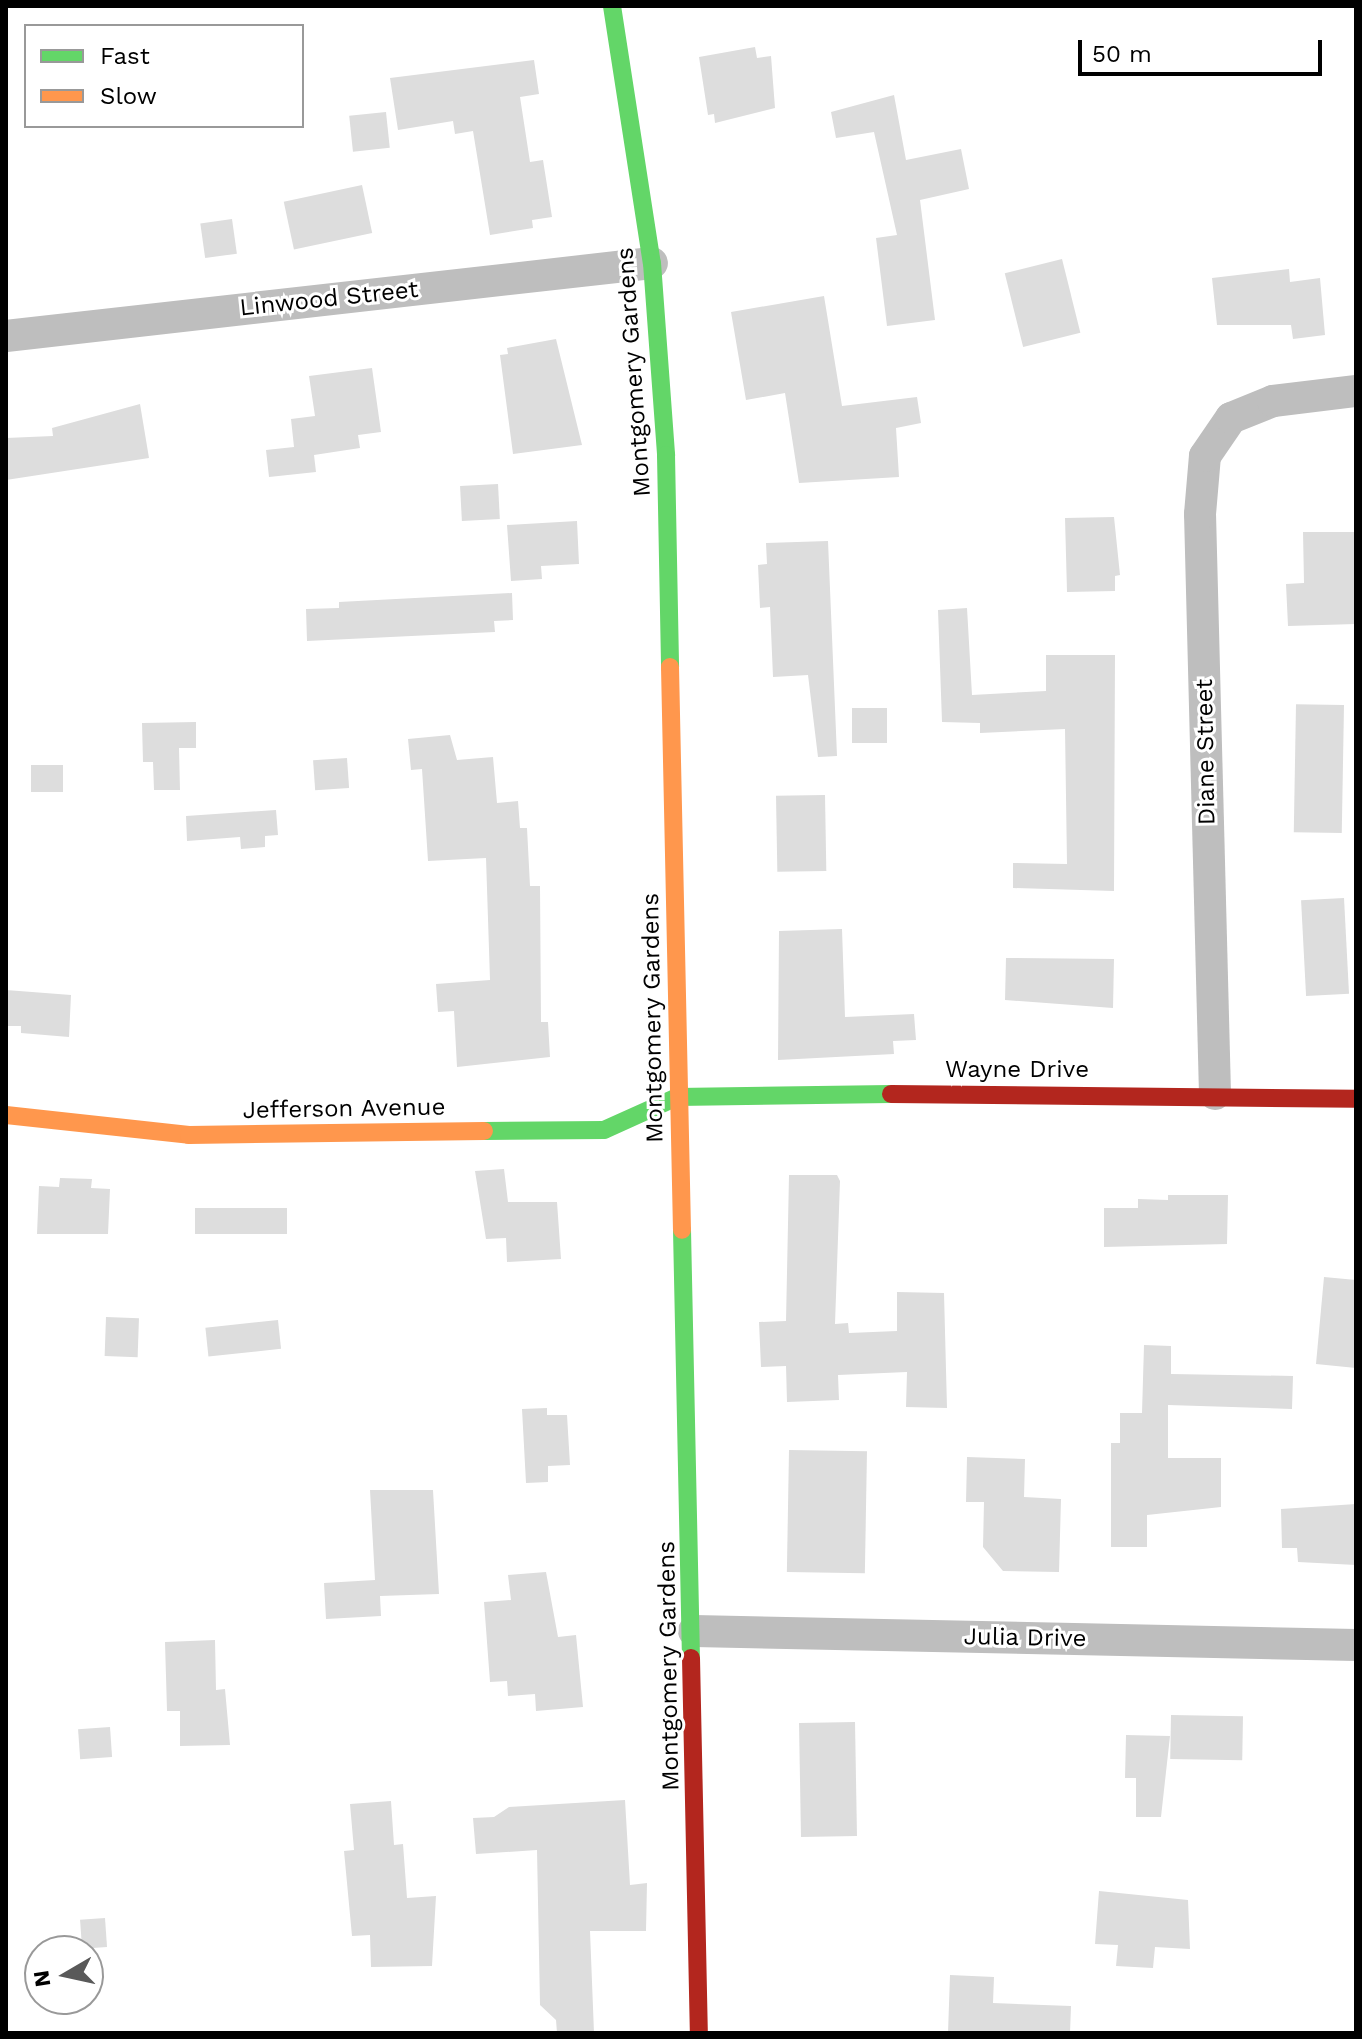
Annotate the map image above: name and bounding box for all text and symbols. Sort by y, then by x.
legend [24,24,304,128]
scale bar [1082,24,1326,74]
text: 50 m [1092,40,1152,68]
text: Fast [100,42,150,70]
text: Slow [100,82,157,110]
street label: Montgomery Gardens [611,246,657,498]
street label: Linwood Street [238,275,420,323]
street label: Diane Street [1190,679,1222,825]
street label: Montgomery Gardens [636,893,670,1143]
street label: Wayne Drive [945,1056,1089,1084]
street label: Jefferson Avenue [242,1093,446,1125]
street label: Montgomery Gardens [652,1541,686,1791]
street label: Julia Drive [963,1623,1087,1653]
north arrow [24,1935,104,2015]
text: N [28,1969,55,1989]

